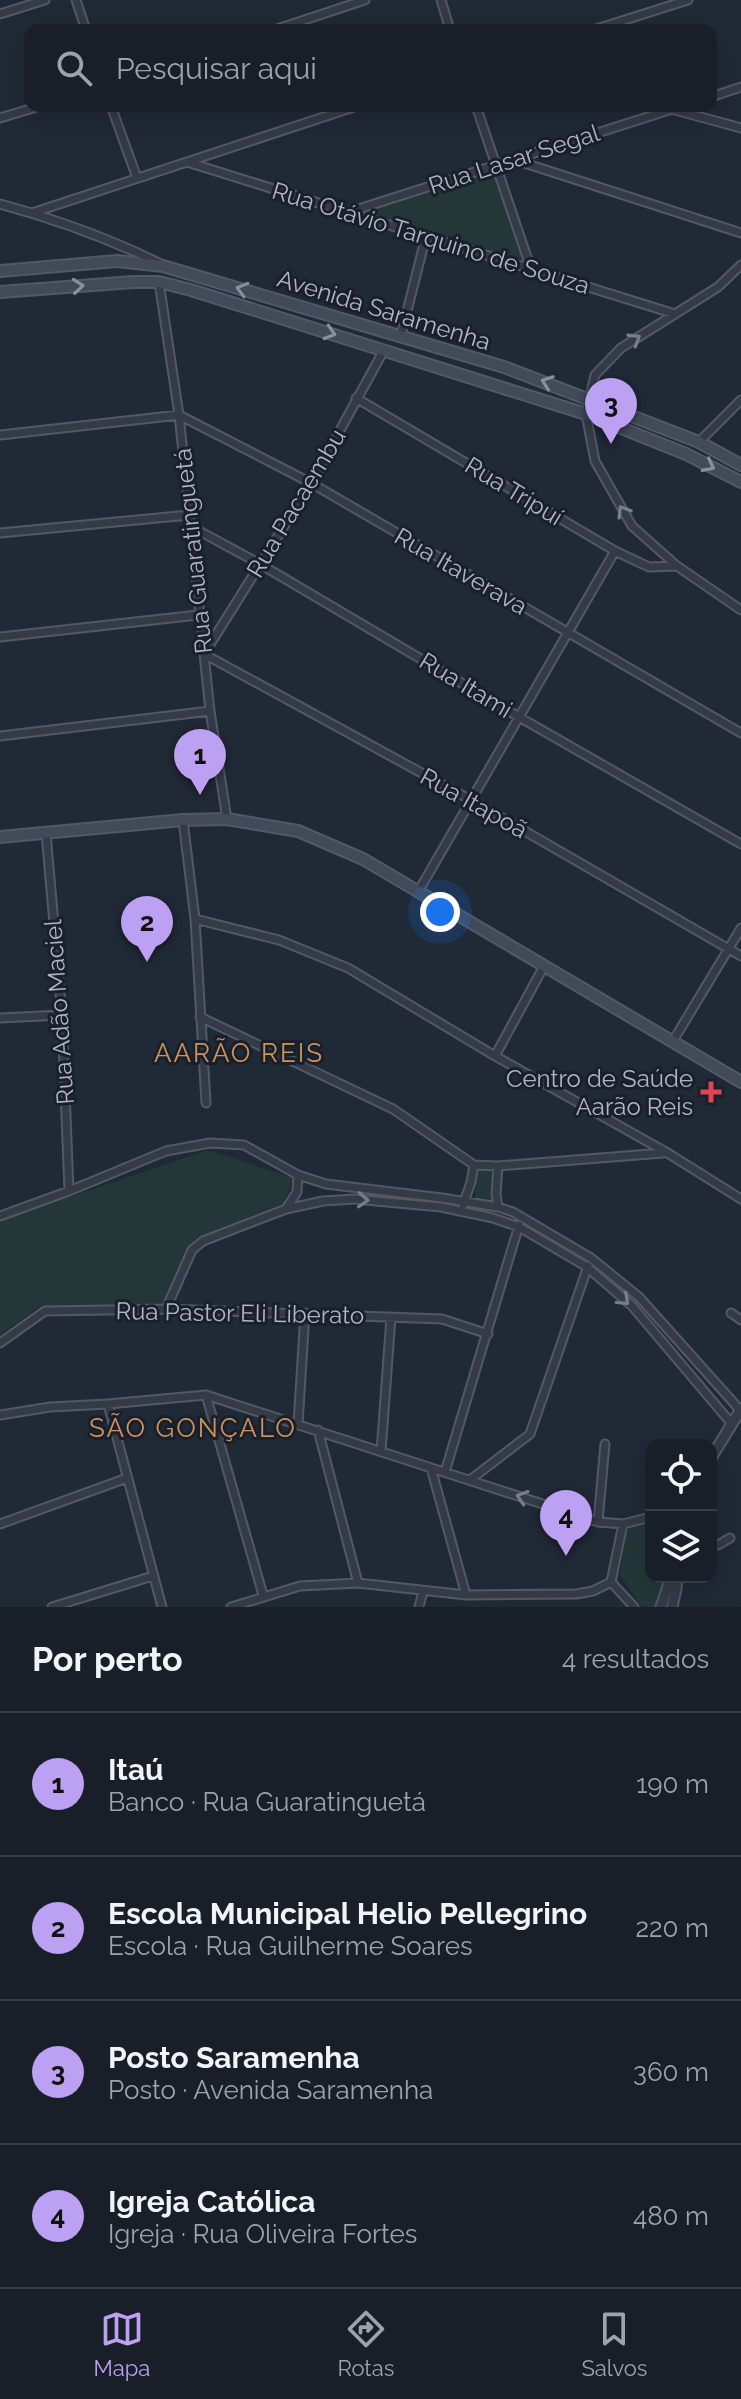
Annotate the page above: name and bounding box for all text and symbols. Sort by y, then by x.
search box [24,24,717,112]
icon: search [52,46,96,90]
text: Pesquisar aqui [116,51,317,86]
street label: Rua Lasar Segal [425,118,603,200]
street label: Rua Otávio Tarquino de Souza [269,176,593,300]
street label: Avenida Saramenha [274,264,494,356]
one-way arrow [72,278,85,295]
one-way arrow [235,282,249,298]
one-way arrow [323,324,336,340]
one-way arrow [626,333,641,349]
one-way arrow [540,376,554,392]
pin: 3 [585,378,637,444]
street label: Rua Pacaembu [240,423,352,583]
street label: Rua Guaratinguetá [168,447,218,655]
street label: Rua Tripuí [460,451,569,532]
one-way arrow [700,456,715,471]
one-way arrow [617,505,633,520]
street label: Rua Itaverava [389,521,533,621]
street label: Rua Itami [414,646,518,724]
pin: 1 [174,729,226,795]
street label: Rua Itapoã [415,762,533,844]
your location [420,892,460,932]
pin: 2 [121,896,173,962]
street label: Rua Adão Maciel [38,918,80,1106]
district label: AARÃO REIS [154,1038,324,1068]
place label: Centro de Saúde Aarão Reis [506,1064,693,1121]
marker: Centro de Saúde Aarão Reis [700,1081,722,1103]
one-way arrow [357,1191,370,1208]
one-way arrow [615,1290,630,1305]
street label: Rua Pastor Eli Liberato [115,1296,365,1330]
district label: SÃO GONÇALO [89,1413,297,1443]
map controls [645,1439,717,1583]
button: locate [645,1439,717,1511]
pin: 4 [540,1490,592,1556]
one-way arrow [516,1491,530,1507]
button: layers [645,1511,717,1583]
text: Por perto [32,1639,183,1679]
text: 4 resultados [562,1644,709,1674]
text: Itaú [108,1752,164,1787]
text: 1 [52,1769,64,1799]
text: 190 m [636,1769,709,1799]
text: Banco · Rua Guaratinguetá [108,1787,426,1817]
text: Escola Municipal Helio Pellegrino [108,1896,587,1931]
text: 2 [51,1913,65,1943]
text: 220 m [635,1913,709,1943]
text: Escola · Rua Guilherme Soares [108,1931,472,1961]
text: Posto Saramenha [108,2040,360,2075]
text: 3 [51,2057,65,2087]
text: 360 m [633,2057,709,2087]
text: Posto · Avenida Saramenha [108,2075,433,2105]
text: Igreja Católica [108,2184,315,2219]
text: 4 [51,2201,65,2231]
text: 480 m [633,2201,709,2231]
text: Igreja · Rua Oliveira Fortes [108,2219,417,2249]
tab: Mapa [94,2307,150,2381]
tab: Rotas [337,2307,394,2381]
tab: Salvos [581,2307,647,2381]

